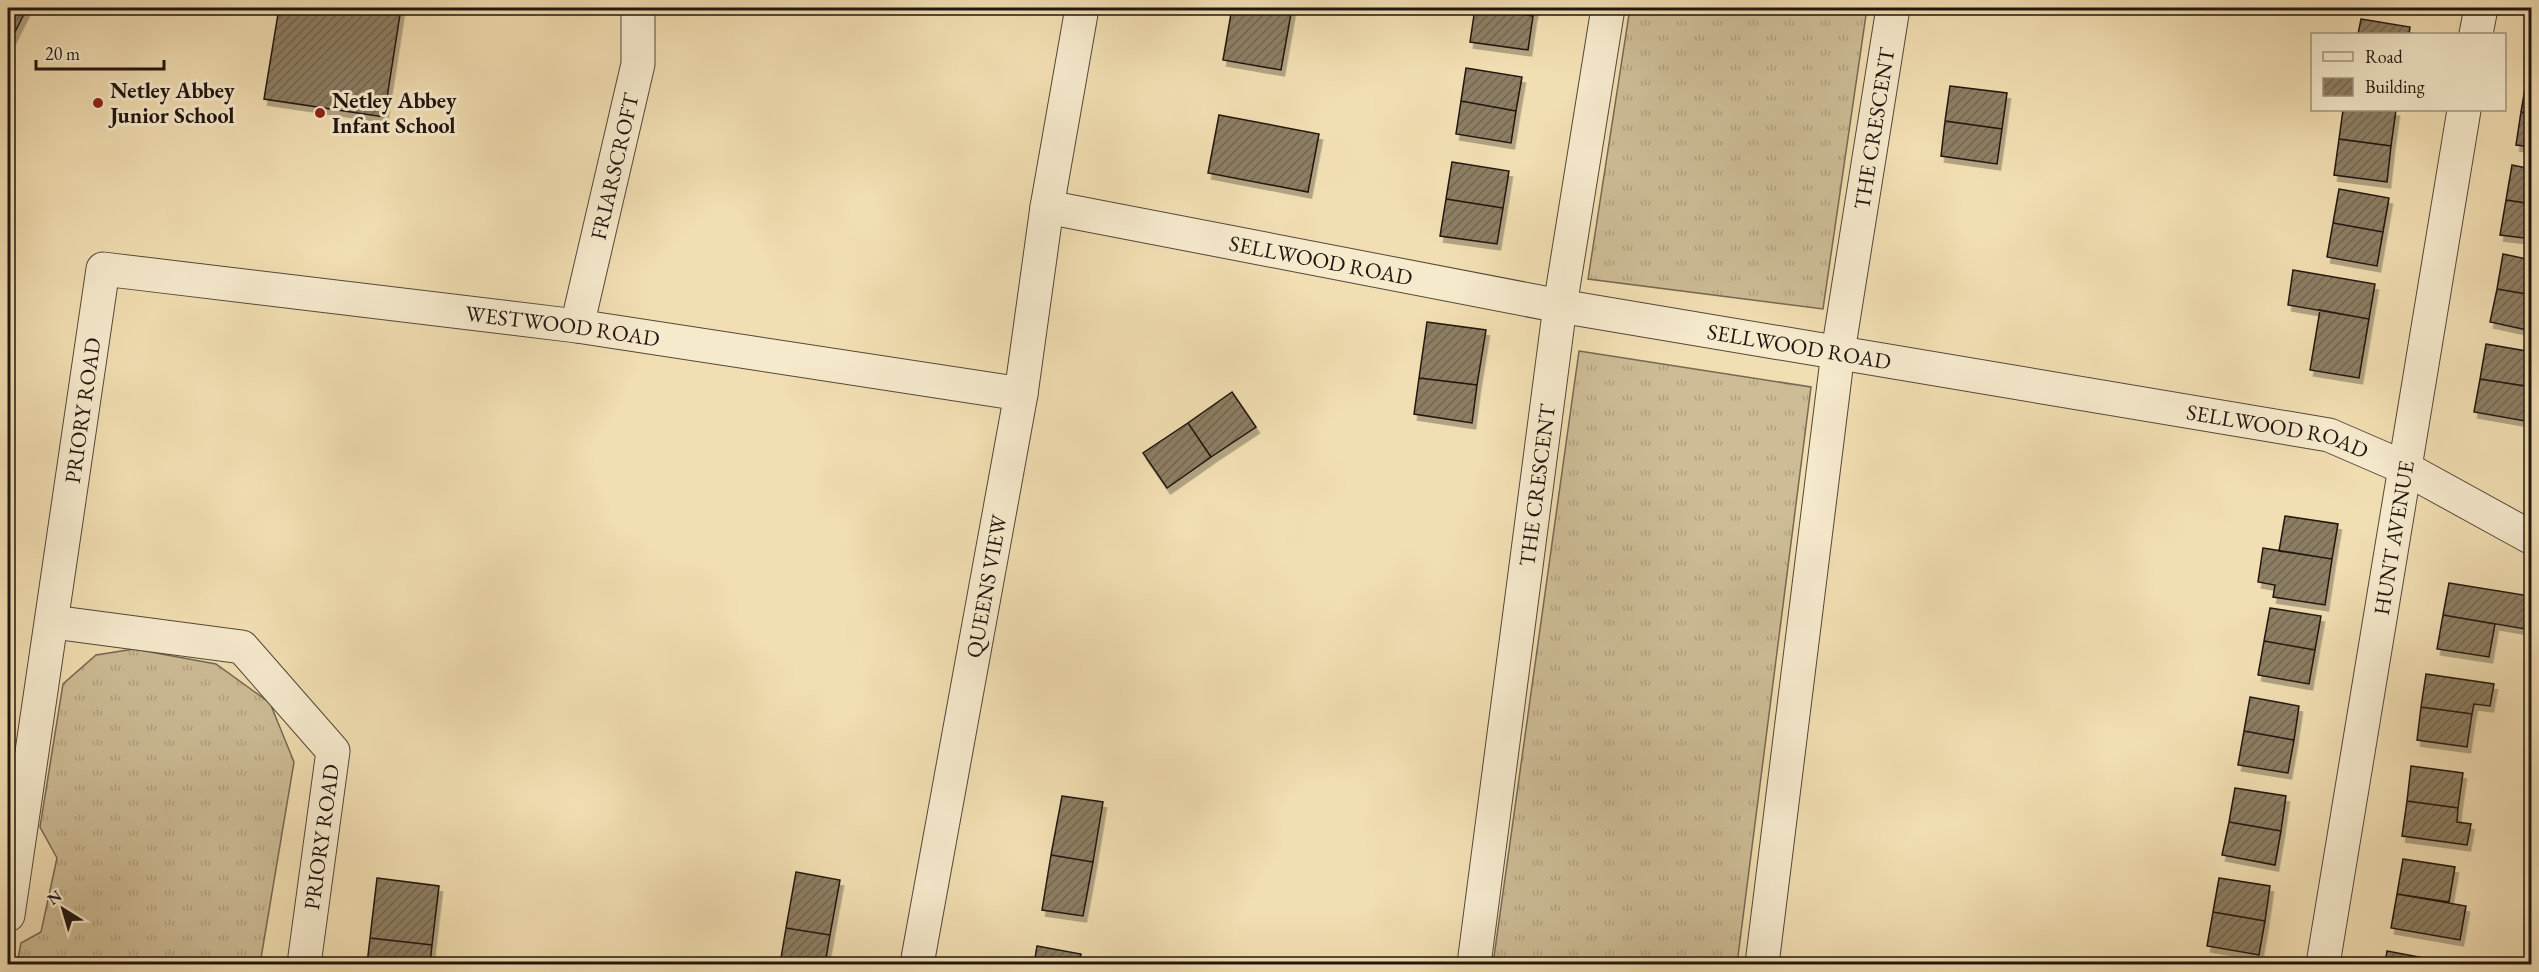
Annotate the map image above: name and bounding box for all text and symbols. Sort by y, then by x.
scale bar [36,33,164,71]
legend [2311,33,2506,111]
text: 20 m [45,42,80,65]
street label: THE CRESCENT [1847,45,1901,212]
text: Road [2365,45,2404,68]
text: Building [2365,75,2425,98]
place label: Netley Abbey Junior School [108,76,235,130]
place label: Netley Abbey Infant School [332,86,457,140]
street label: FRIARSCROFT [584,90,646,243]
marker: Netley Abbey Junior School [91,96,105,110]
marker: Netley Abbey Infant School [313,106,327,120]
street label: SELLWOOD ROAD [1227,228,1415,292]
street label: WESTWOOD ROAD [464,299,662,353]
street label: SELLWOOD ROAD [1705,317,1893,376]
street label: PRIORY ROAD [58,336,108,485]
street label: SELLWOOD ROAD [2184,397,2373,465]
street label: THE CRESCENT [1512,402,1562,568]
street label: HUNT AVENUE [2367,458,2421,617]
street label: QUEENS VIEW [959,512,1014,660]
street label: PRIORY ROAD [297,762,346,912]
north arrow [33,879,93,939]
text: N [43,885,66,910]

